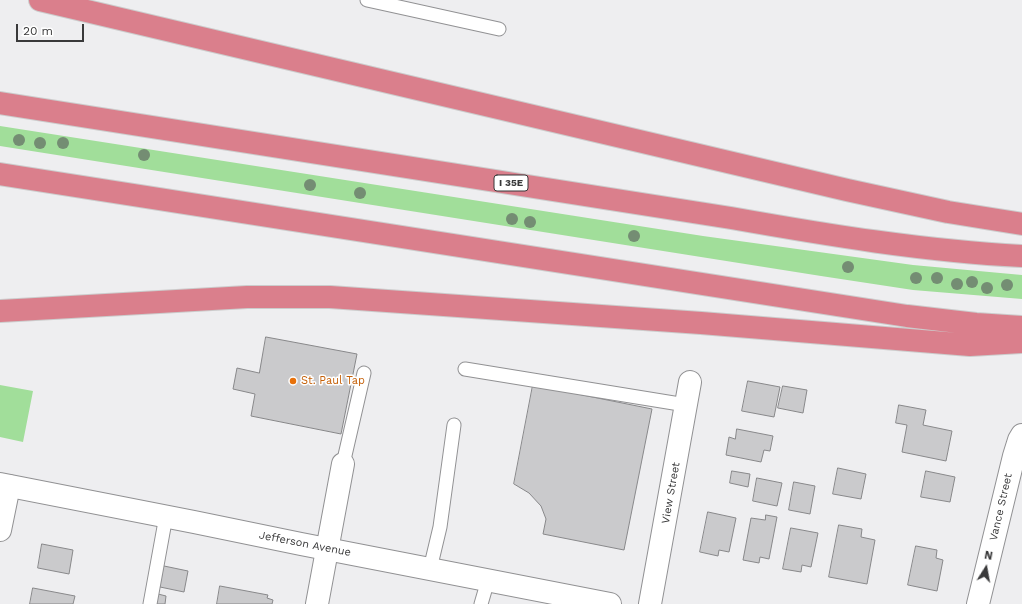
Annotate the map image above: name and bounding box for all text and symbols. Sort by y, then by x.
scale bar [18,16,86,42]
text: 20 m [23,24,53,38]
road number: I 35E [494,175,528,191]
place label: St. Paul Tap [301,374,365,388]
marker: St. Paul Tap [288,376,298,386]
street label: View Street [659,461,683,525]
street label: Vance Street [987,472,1015,542]
street label: Jefferson Avenue [258,529,352,559]
north arrow [966,548,1006,588]
text: N [983,549,994,563]

